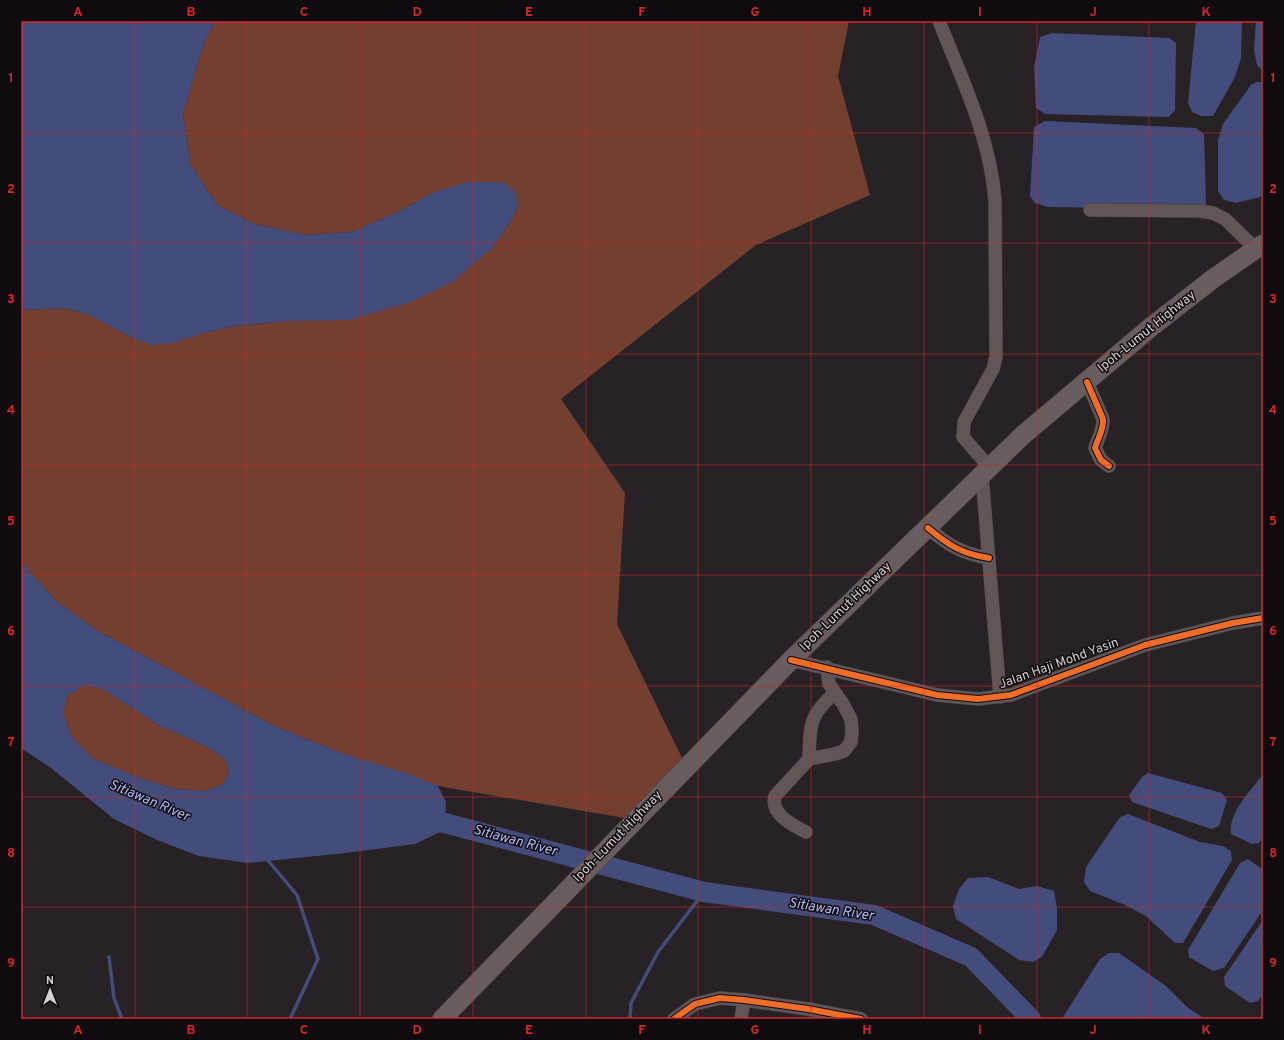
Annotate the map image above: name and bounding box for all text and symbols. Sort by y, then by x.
text: A [73,5,83,21]
text: B [187,5,196,21]
text: C [300,5,308,21]
text: D [412,5,422,21]
text: E [525,5,533,21]
text: F [638,5,646,21]
text: G [751,5,760,21]
text: H [862,5,872,21]
text: I [978,5,982,21]
text: J [1089,5,1097,21]
text: K [1201,5,1211,21]
text: 1 [8,71,14,87]
text: 1 [1270,71,1276,87]
text: 2 [7,182,15,198]
text: 2 [1269,182,1277,198]
street label: Ipoh-Lumut Highway [1095,287,1199,376]
text: 3 [7,292,15,308]
text: 3 [1269,292,1277,308]
text: 4 [7,403,15,419]
text: 4 [1269,403,1277,419]
text: 5 [7,514,15,530]
text: 5 [1269,514,1277,530]
street label: Ipoh-Lumut Highway [797,559,895,655]
text: 6 [7,624,15,640]
text: 6 [1269,624,1277,640]
street label: Jalan Haji Mohd Yasin [997,635,1121,693]
text: 7 [8,735,15,751]
text: 7 [1270,735,1277,751]
water label: Sitiawan River [106,776,193,826]
street label: Ipoh-Lumut Highway [570,788,666,886]
water label: Sitiawan River [471,822,560,861]
text: 8 [7,846,15,862]
text: 8 [1269,846,1277,862]
water label: Sitiawan River [787,895,876,925]
text: 9 [7,956,15,972]
text: 9 [1269,956,1277,972]
north arrow [30,970,70,1010]
text: N [46,974,54,988]
text: A [73,1023,83,1039]
text: B [187,1023,196,1039]
text: C [300,1023,308,1039]
text: D [412,1023,422,1039]
text: E [525,1023,533,1039]
text: F [638,1023,646,1039]
text: G [751,1023,760,1039]
text: H [862,1023,872,1039]
text: I [978,1023,982,1039]
text: J [1089,1023,1097,1039]
text: K [1201,1023,1211,1039]

